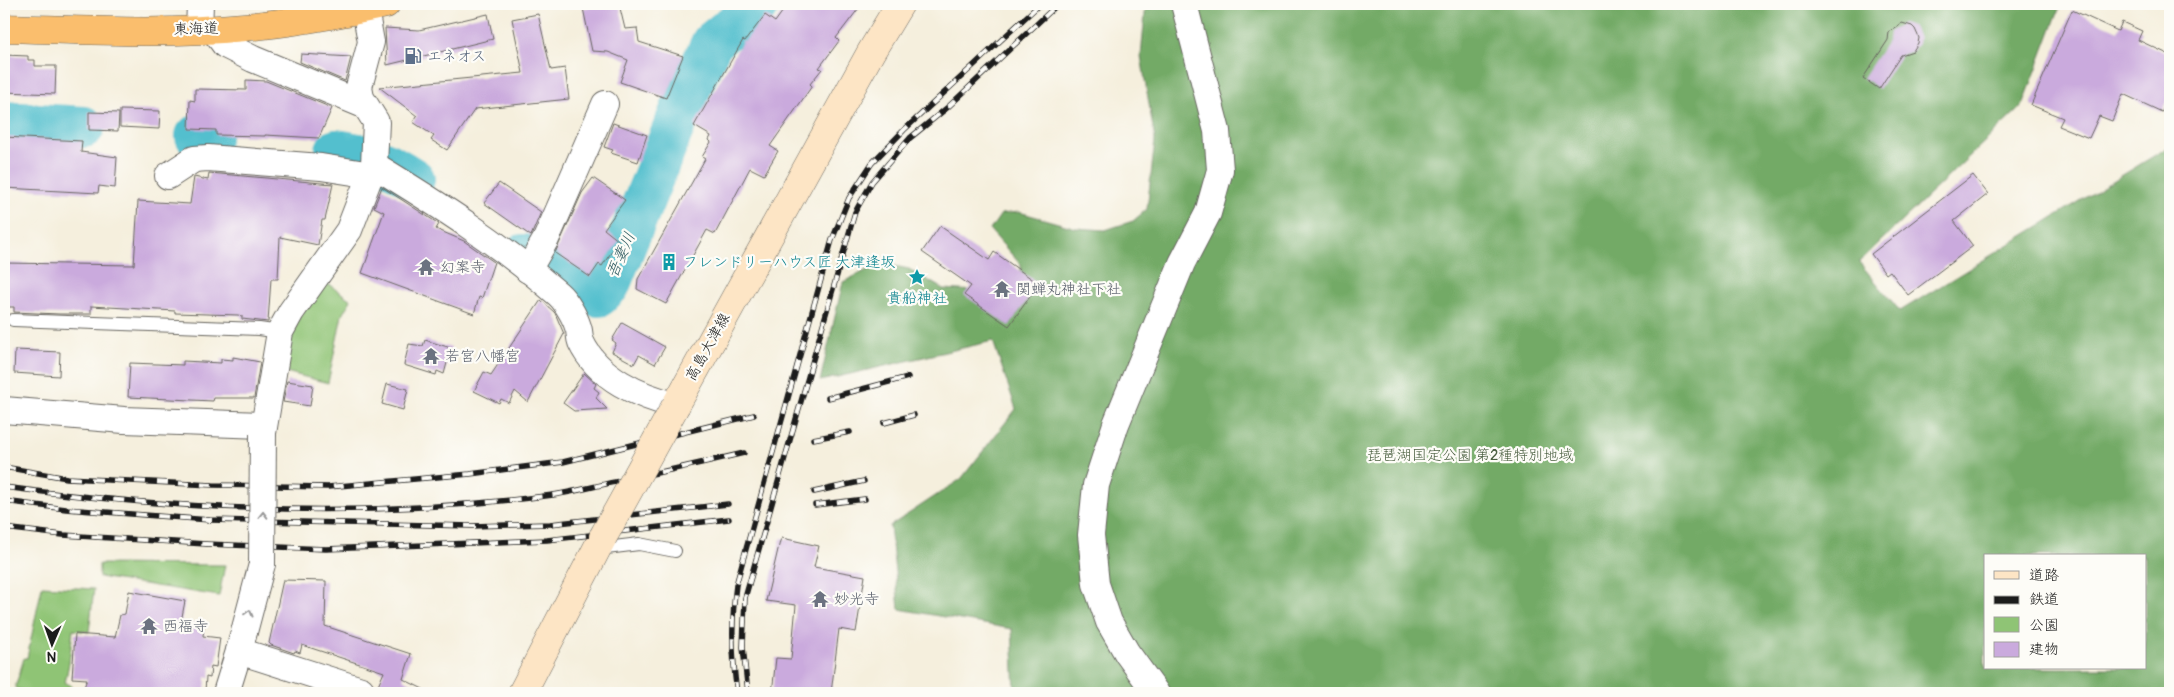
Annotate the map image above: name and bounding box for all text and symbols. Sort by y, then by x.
street label: 東海道 [173,19,219,39]
fuel station icon: エネオス [403,46,423,66]
place label: エネオス [427,47,486,66]
water label: 吾妻川 [602,229,640,281]
building icon: フレンドリーハウス匠 大津逢坂 [659,252,679,272]
place label: フレンドリーハウス匠 大津逢坂 [683,253,895,272]
temple icon: 幻案寺 [416,257,436,277]
place label: 幻案寺 [440,258,485,277]
place icon: 貴船神社 [907,267,927,287]
temple icon: 関蝉丸神社下社 [992,279,1012,299]
place label: 関蝉丸神社下社 [1016,280,1121,299]
place label: 貴船神社 [887,289,947,308]
street label: 高島大津線 [682,310,734,384]
temple icon: 若宮八幡宮 [421,346,441,366]
place label: 若宮八幡宮 [445,347,520,366]
park label: 琵琶湖国定公園 第2種特別地域 [1367,446,1573,465]
one-way arrow [258,511,268,518]
legend [1984,554,2146,670]
text: 道路 [2029,566,2059,585]
temple icon: 妙光寺 [810,589,830,609]
place label: 妙光寺 [834,590,879,609]
text: 鉄道 [2029,590,2059,609]
one-way arrow [244,609,254,618]
temple icon: 西福寺 [139,616,159,636]
text: 公園 [2029,616,2059,635]
place label: 西福寺 [163,617,208,636]
north arrow [28,620,78,670]
text: 建物 [2029,640,2059,659]
text: N [47,648,57,665]

